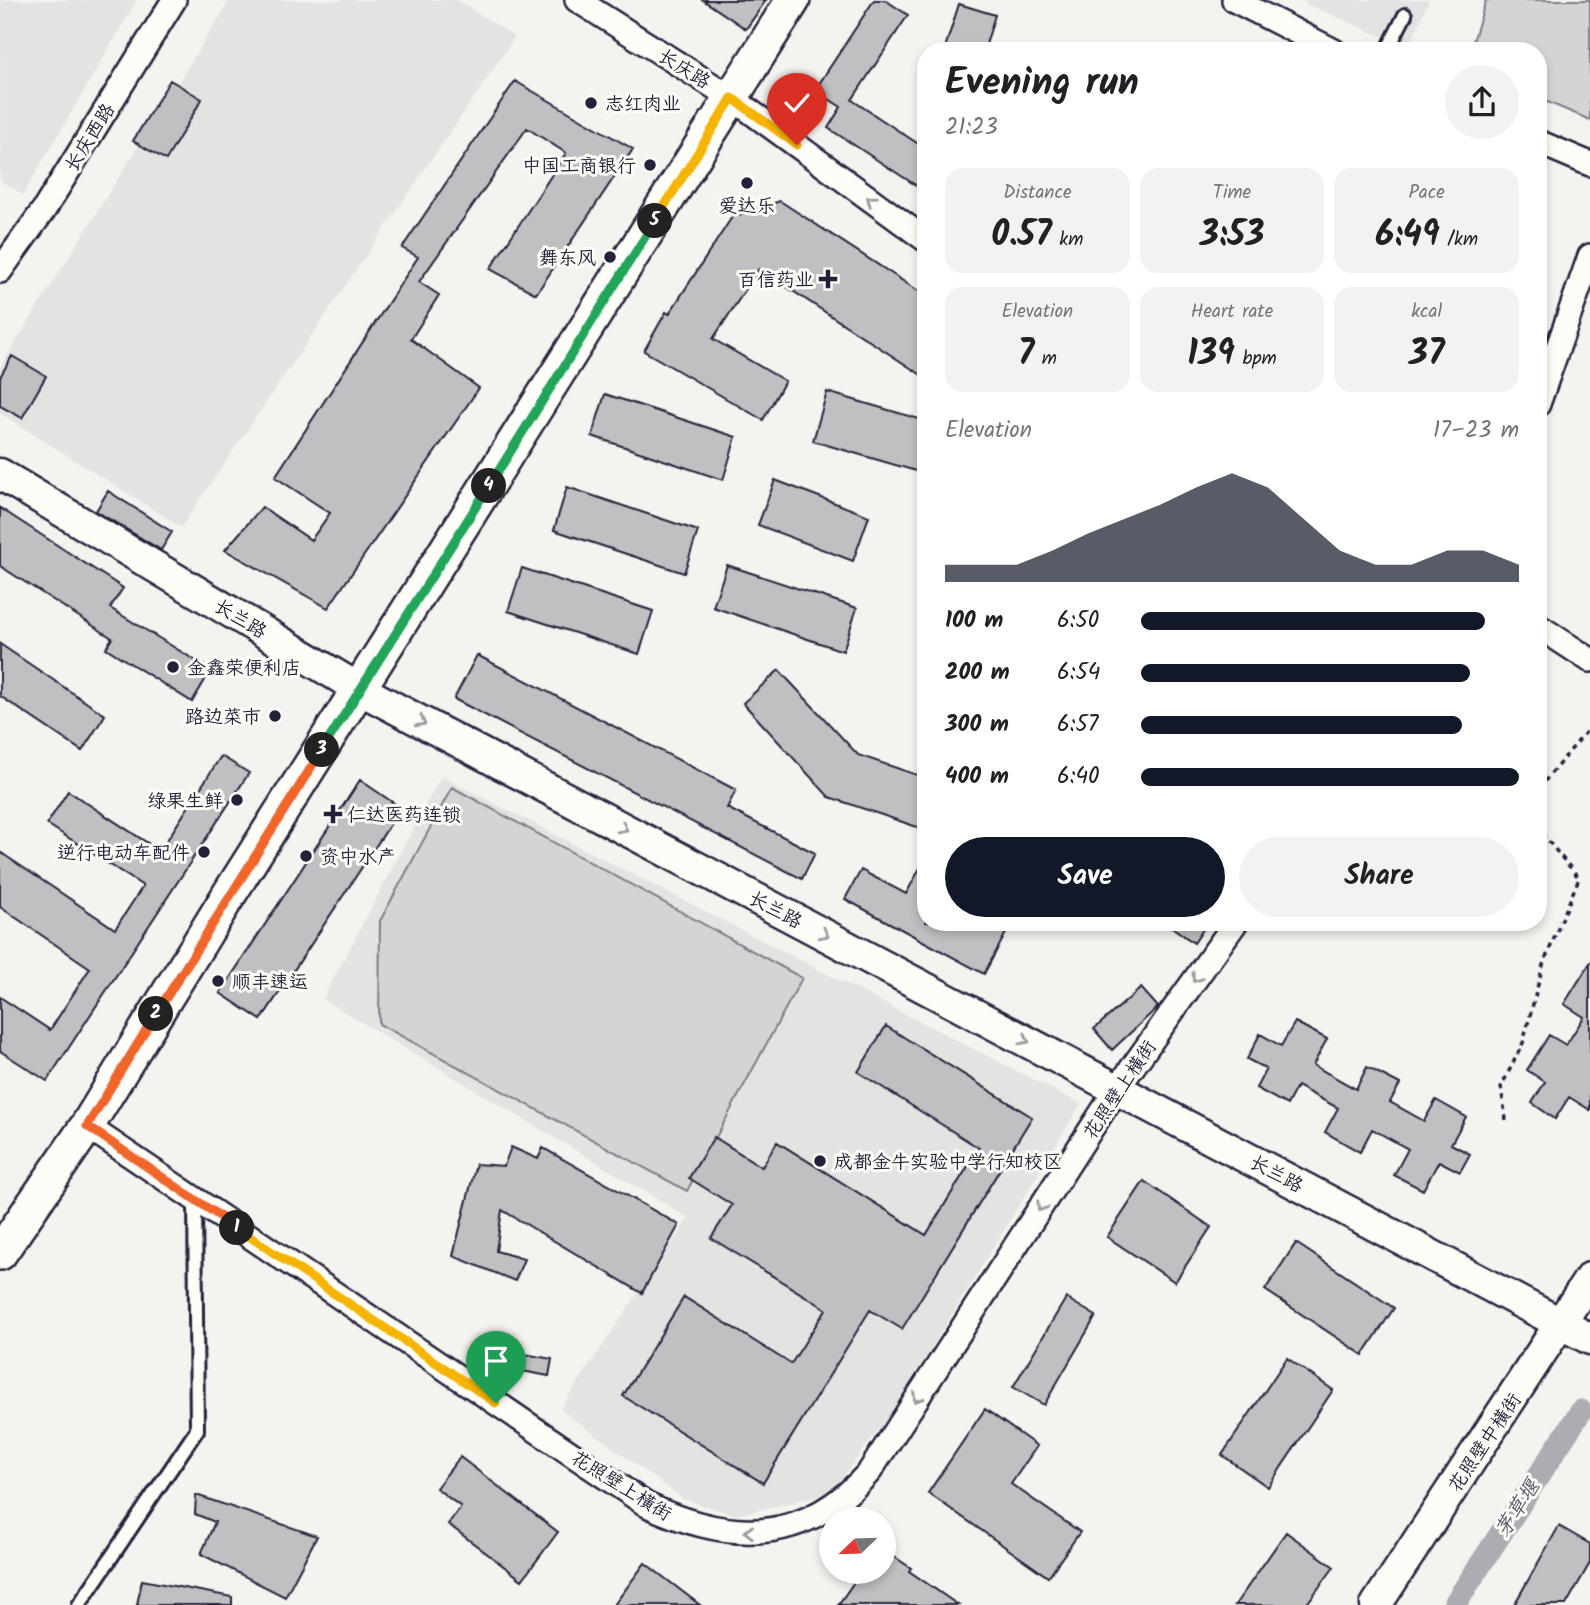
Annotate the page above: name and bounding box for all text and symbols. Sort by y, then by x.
street label: 长庆路 [652,42,716,98]
text: Evening run [945,54,1139,114]
button: share [1445,65,1519,139]
pin [767,73,827,145]
icon: check [778,84,816,122]
place label: 志红肉业 [605,90,681,120]
marker: 志红肉业 [583,95,599,111]
street label: 长庆西路 [58,98,124,178]
text: 21:23 [945,110,998,146]
place label: 中国工商银行 [522,152,636,182]
marker: 中国工商银行 [642,157,658,173]
marker: 爱达乐 [739,175,755,191]
text: Distance [1003,178,1071,208]
text: Time [1213,178,1251,208]
text: Pace [1409,178,1445,208]
place label: 爱达乐 [718,192,776,222]
one-way arrow [866,195,879,208]
pin: 5 [638,204,672,238]
text: 5 [650,205,659,235]
text: 0.57 [991,208,1052,264]
text: 3:53 [1200,208,1264,264]
text: 6:49 [1375,208,1440,264]
text: km [1052,225,1083,255]
text: /km [1440,225,1478,255]
place label: 舞东风 [539,244,596,274]
marker: 舞东风 [602,249,618,265]
place label: 百信药业 [738,266,814,296]
marker: 百信药业 [820,271,836,287]
text: Elevation [1001,297,1073,327]
text: Heart rate [1191,297,1273,327]
text: kcal [1411,297,1442,327]
text: 7 [1018,327,1034,383]
text: 139 [1187,327,1235,383]
text: 37 [1409,327,1445,383]
text: m [1034,344,1057,374]
text: bpm [1235,344,1277,374]
text: Elevation [945,413,1032,449]
text: 17–23 m [1433,413,1519,449]
pin: 4 [472,468,506,504]
text: 4 [483,470,494,500]
street label: 长兰路 [208,592,272,647]
text: 100 m [945,603,1003,639]
text: 6:50 [1057,603,1099,639]
place label: 金鑫荣便利店 [187,654,301,684]
text: 200 m [945,655,1010,691]
text: 6:54 [1057,655,1100,691]
marker: 金鑫荣便利店 [165,659,181,675]
place label: 路边菜市 [185,703,261,733]
text: 300 m [945,707,1009,743]
text: 6:57 [1057,707,1098,743]
marker: 路边菜市 [267,708,283,724]
one-way arrow [414,713,427,727]
pin: 3 [304,732,340,768]
text: 3 [316,734,327,764]
text: 400 m [945,759,1009,795]
text: 6:40 [1057,759,1100,795]
place label: 绿果生鲜 [147,787,224,817]
marker: 绿果生鲜 [229,792,245,808]
place label: 仁达医药连锁 [347,801,461,831]
marker: 仁达医药连锁 [325,806,341,822]
one-way arrow [615,819,628,833]
button: Save [945,837,1225,917]
button: Share [1239,837,1519,917]
place label: 逆行电动车配件 [57,839,190,869]
place label: 资中水产 [320,843,396,873]
marker: 逆行电动车配件 [196,844,212,860]
marker: 资中水产 [298,848,314,864]
street label: 长兰路 [743,884,807,937]
one-way arrow [817,926,829,939]
place label: 顺丰速运 [232,968,308,998]
one-way arrow [1192,970,1204,983]
marker: 顺丰速运 [210,973,226,989]
pin: 2 [138,996,174,1032]
text: 2 [150,998,161,1028]
one-way arrow [1018,1032,1030,1045]
street label: 花照壁上横街 [1076,1034,1165,1146]
place label: 成都金牛实验中学行知校区 [834,1148,1062,1178]
street label: 长兰路 [1244,1148,1308,1201]
marker: 成都金牛实验中学行知校区 [812,1153,828,1169]
one-way arrow [1036,1199,1049,1212]
pin: 1 [219,1210,254,1246]
text: 1 [234,1212,239,1242]
pin [466,1331,526,1403]
icon: arrive [477,1342,515,1380]
street label: 花照壁中横街 [1441,1387,1530,1499]
one-way arrow [913,1390,926,1403]
street label: 花照壁上横街 [565,1444,677,1530]
water label: 茅草堰 [1487,1472,1550,1544]
north arrow [819,1507,896,1584]
map controls [819,1507,896,1584]
one-way arrow [744,1524,754,1540]

